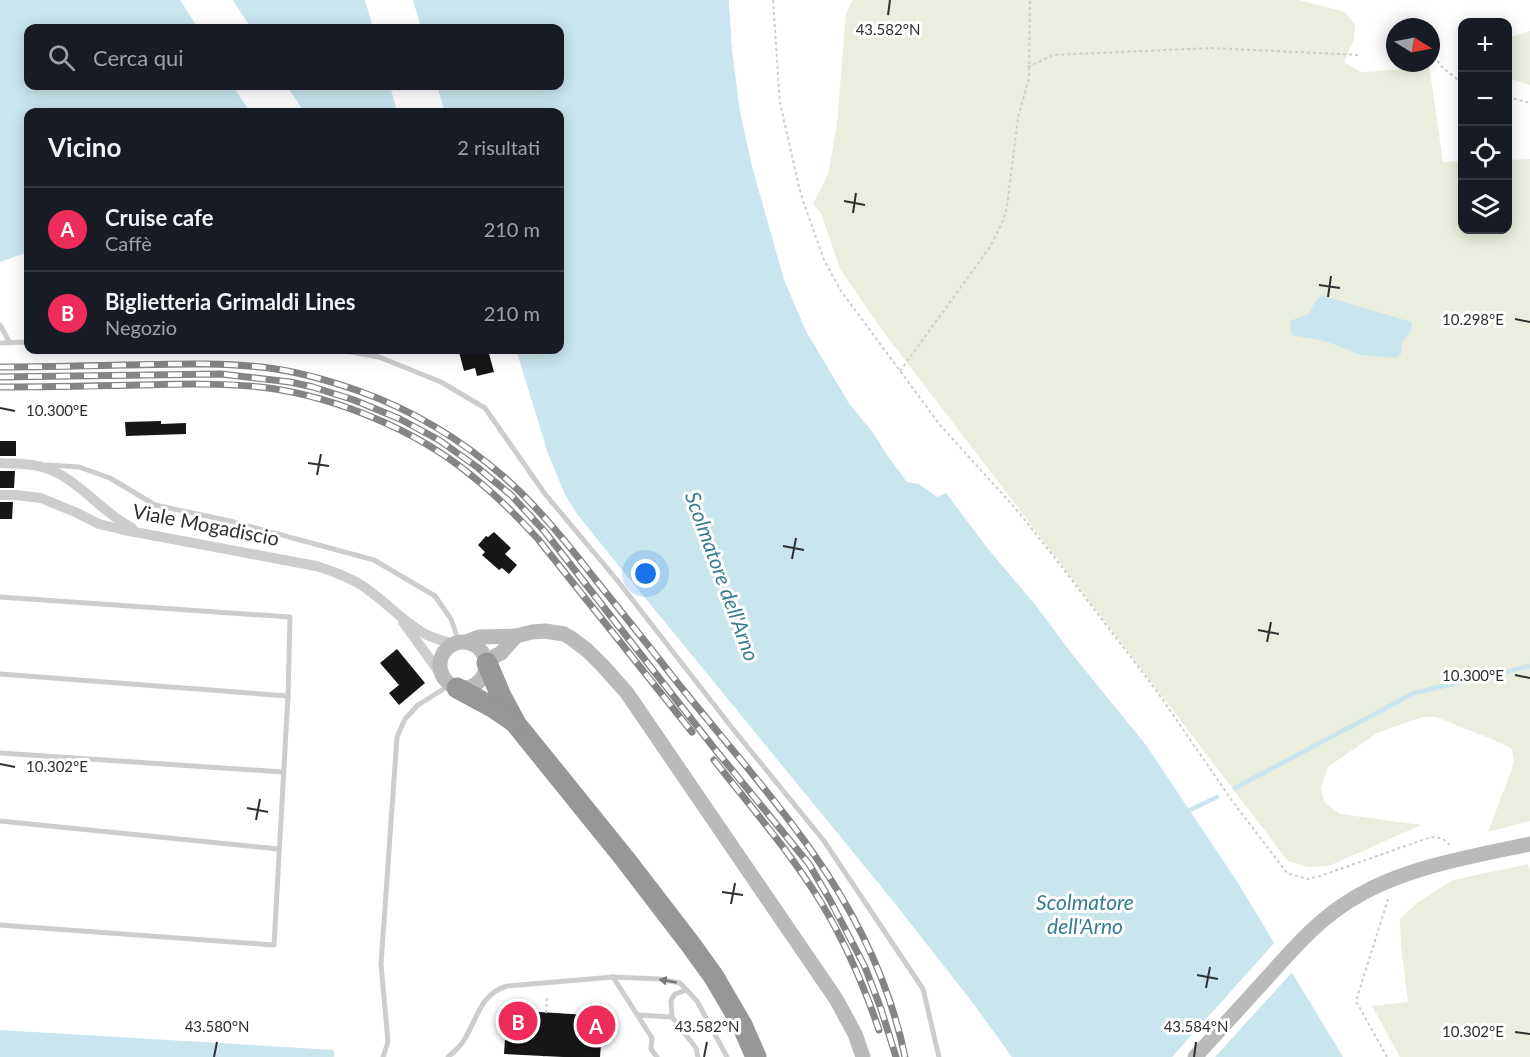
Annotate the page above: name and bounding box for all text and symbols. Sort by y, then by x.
north arrow [1386,18,1440,72]
map controls [1458,18,1512,234]
button: + [1458,18,1512,72]
text: 43.582°N [856,20,920,38]
search box [24,24,564,90]
icon: search [45,41,78,74]
text: Cerca qui [93,44,184,71]
button: − [1458,72,1512,126]
button: locate [1458,126,1512,180]
text: Vicino [48,131,121,163]
text: 2 risultati [457,135,540,159]
button: layers [1458,180,1512,234]
text: Cruise cafe [105,204,213,231]
text: A [61,217,74,241]
text: 210 m [484,217,540,241]
text: Caffè [105,231,152,255]
text: Biglietteria Grimaldi Lines [105,288,356,315]
text: B [61,301,74,325]
text: 210 m [484,301,540,325]
text: 10.298°E [1442,310,1504,328]
text: Negozio [105,315,177,339]
text: 10.300°E [26,401,88,419]
water label: Scolmatore dell'Arno [681,488,765,664]
street label: Viale Mogadiscio [131,498,281,550]
your location [631,559,660,588]
text: 10.300°E [1442,666,1504,684]
text: 10.302°E [26,757,88,775]
water label: Scolmatore dell'Arno [1036,889,1134,938]
one-way arrow [658,976,677,985]
pin: B [498,998,538,1044]
pin: A [576,1002,616,1048]
text: 43.580°N [185,1017,249,1035]
text: 43.582°N [675,1017,739,1035]
text: 43.584°N [1164,1017,1228,1035]
text: 10.302°E [1442,1022,1504,1040]

